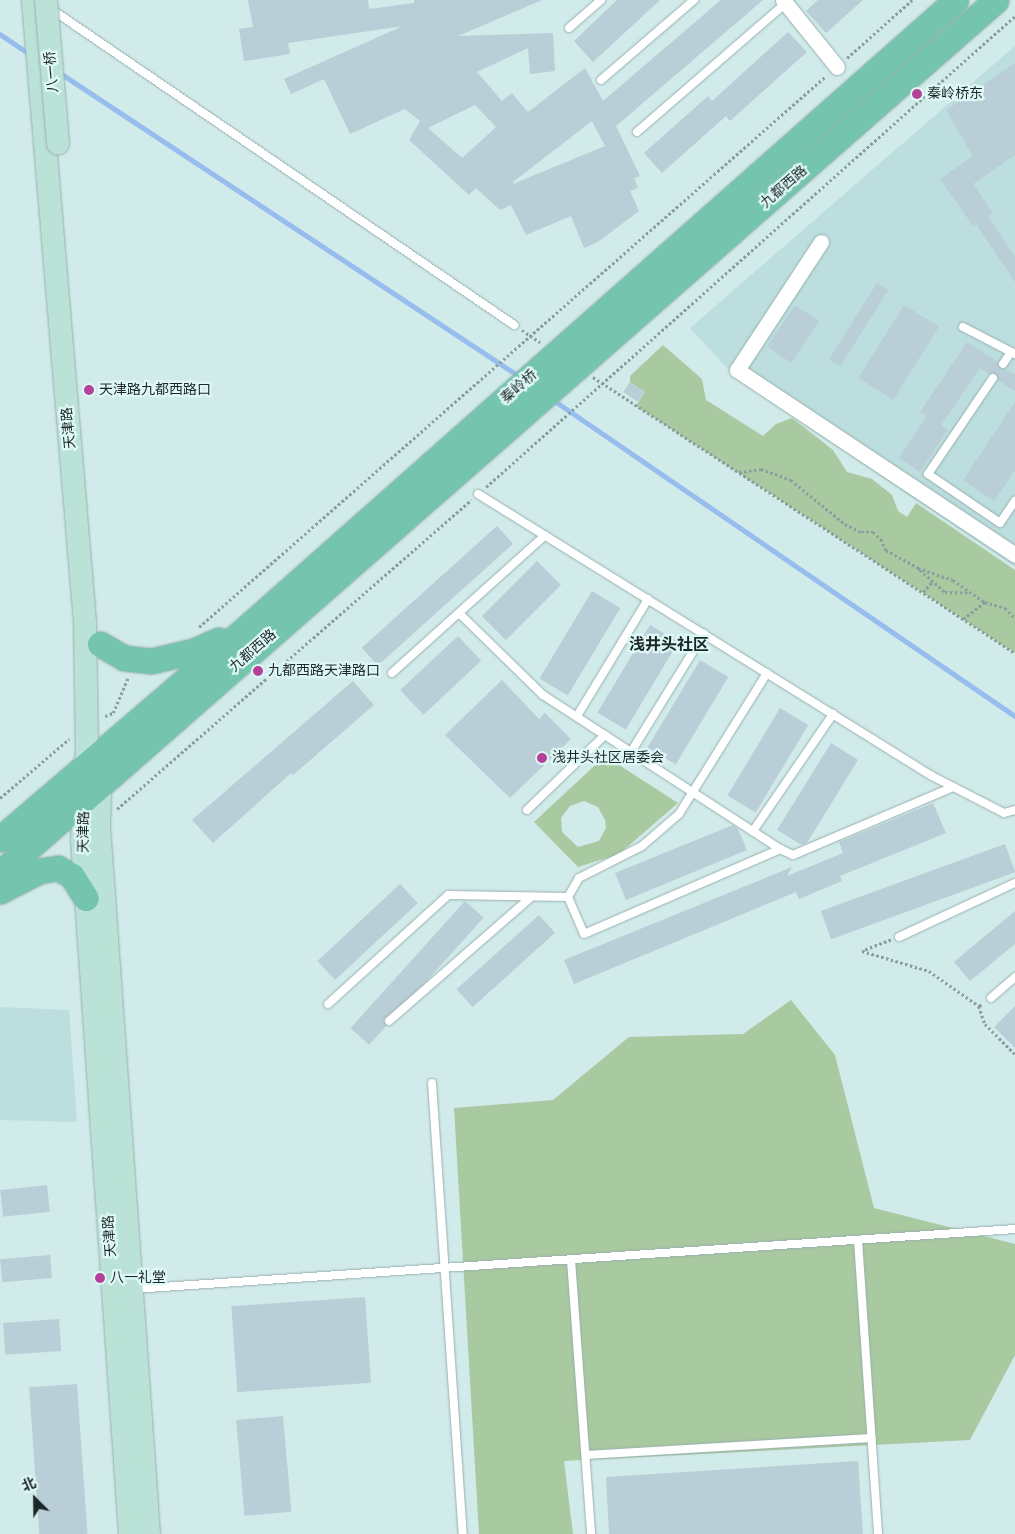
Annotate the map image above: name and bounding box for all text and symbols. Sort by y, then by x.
street label: 八一桥 [42,50,62,94]
place label: 秦岭桥东 [927,86,983,102]
marker: 秦岭桥东 [911,88,923,100]
street label: 九都西路 [757,162,811,212]
street label: 秦岭桥 [498,367,540,407]
place label: 天津路九都西路口 [99,382,211,398]
marker: 天津路九都西路口 [83,384,95,396]
street label: 天津路 [59,406,79,450]
street label: 九都西路 [226,626,280,676]
district label: 浅井头社区 [629,635,709,655]
place label: 九都西路天津路口 [268,663,380,679]
marker: 九都西路天津路口 [252,665,264,677]
place label: 浅井头社区居委会 [552,750,664,766]
marker: 浅井头社区居委会 [536,752,548,764]
street label: 天津路 [75,811,93,853]
street label: 天津路 [100,1214,120,1258]
place label: 八一礼堂 [110,1270,166,1286]
marker: 八一礼堂 [94,1272,106,1284]
text: 北 [19,1473,39,1497]
north arrow [10,1474,60,1524]

